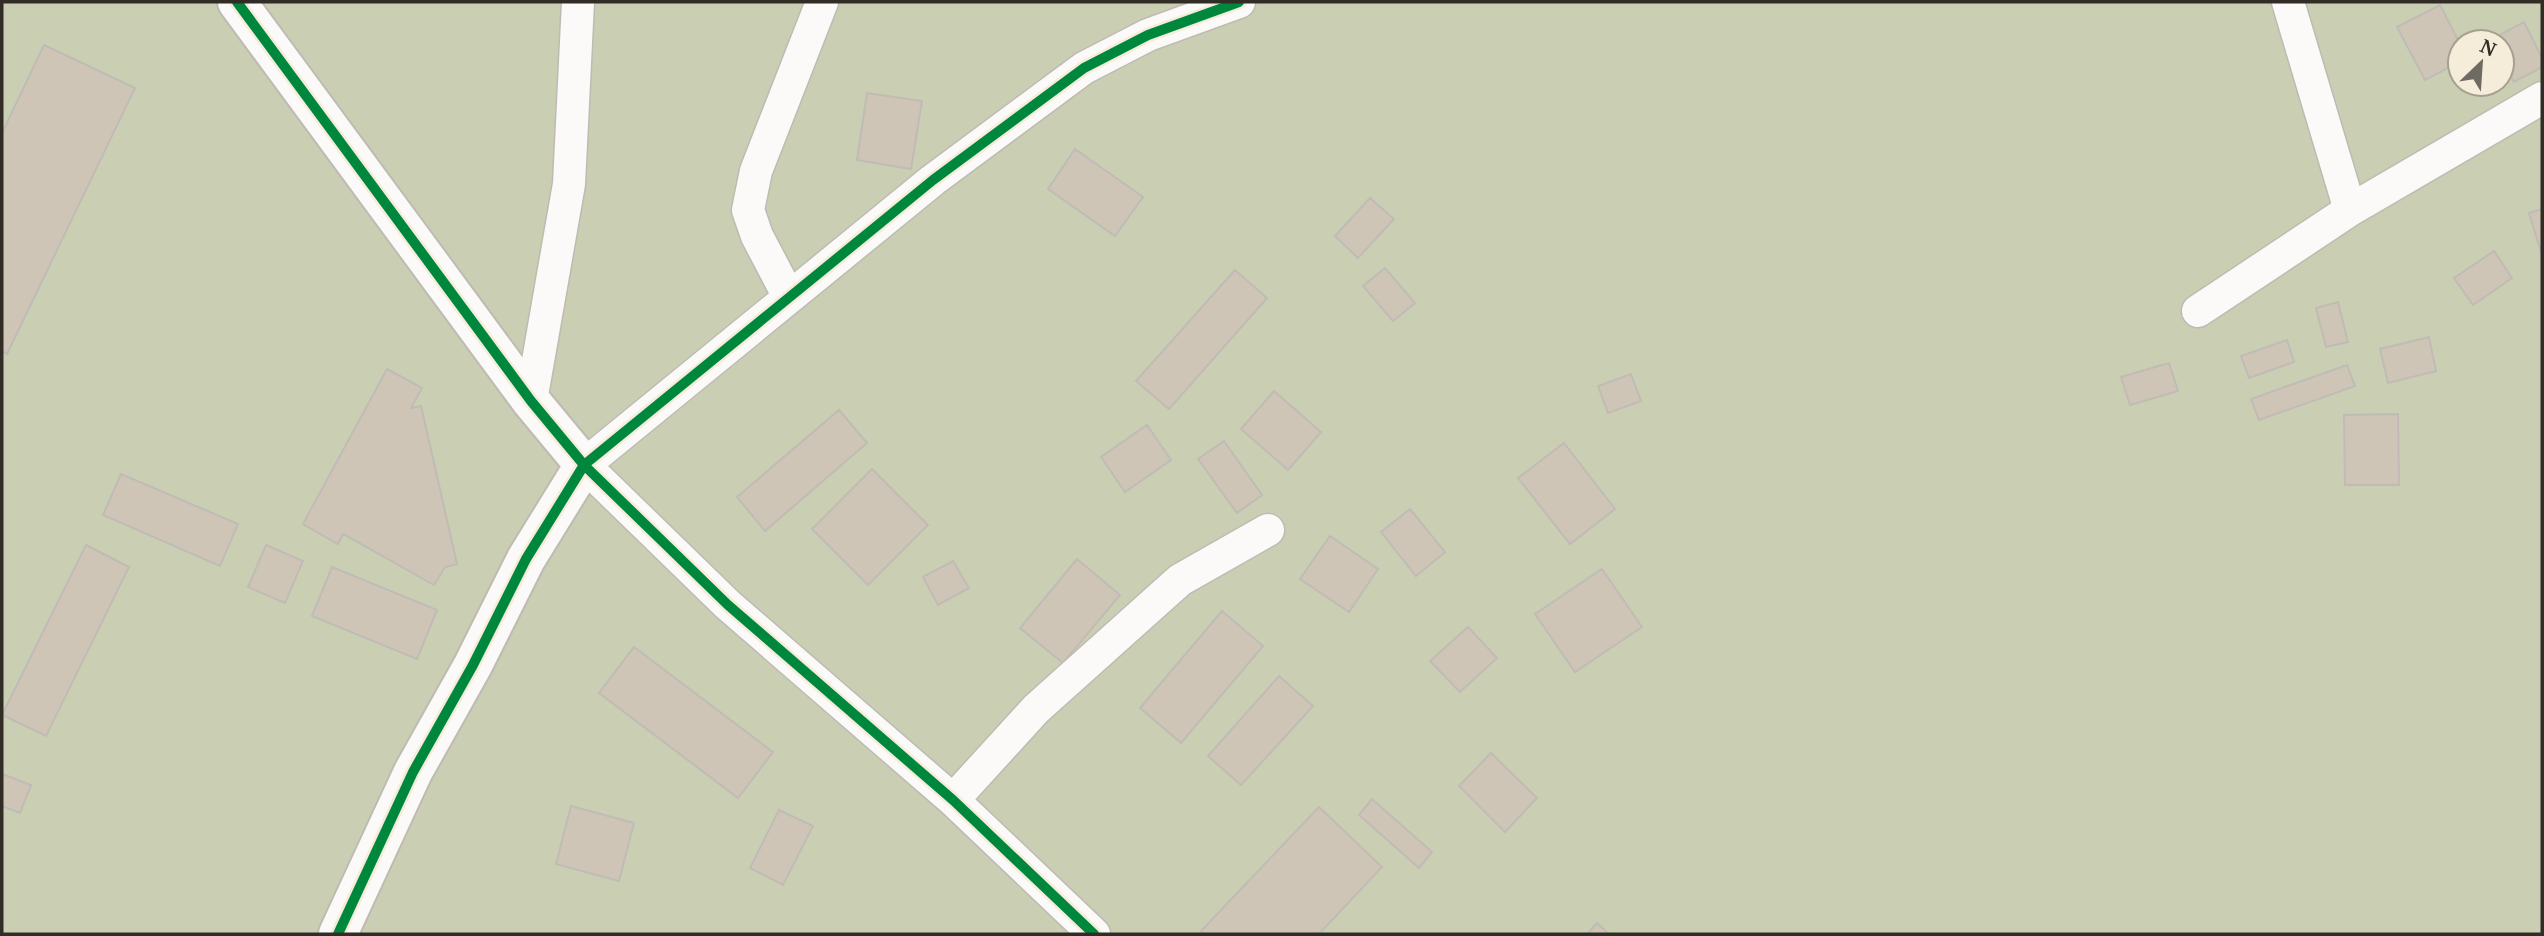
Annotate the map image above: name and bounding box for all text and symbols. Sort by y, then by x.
north arrow [2446,28,2516,98]
text: N [2476,33,2500,63]

